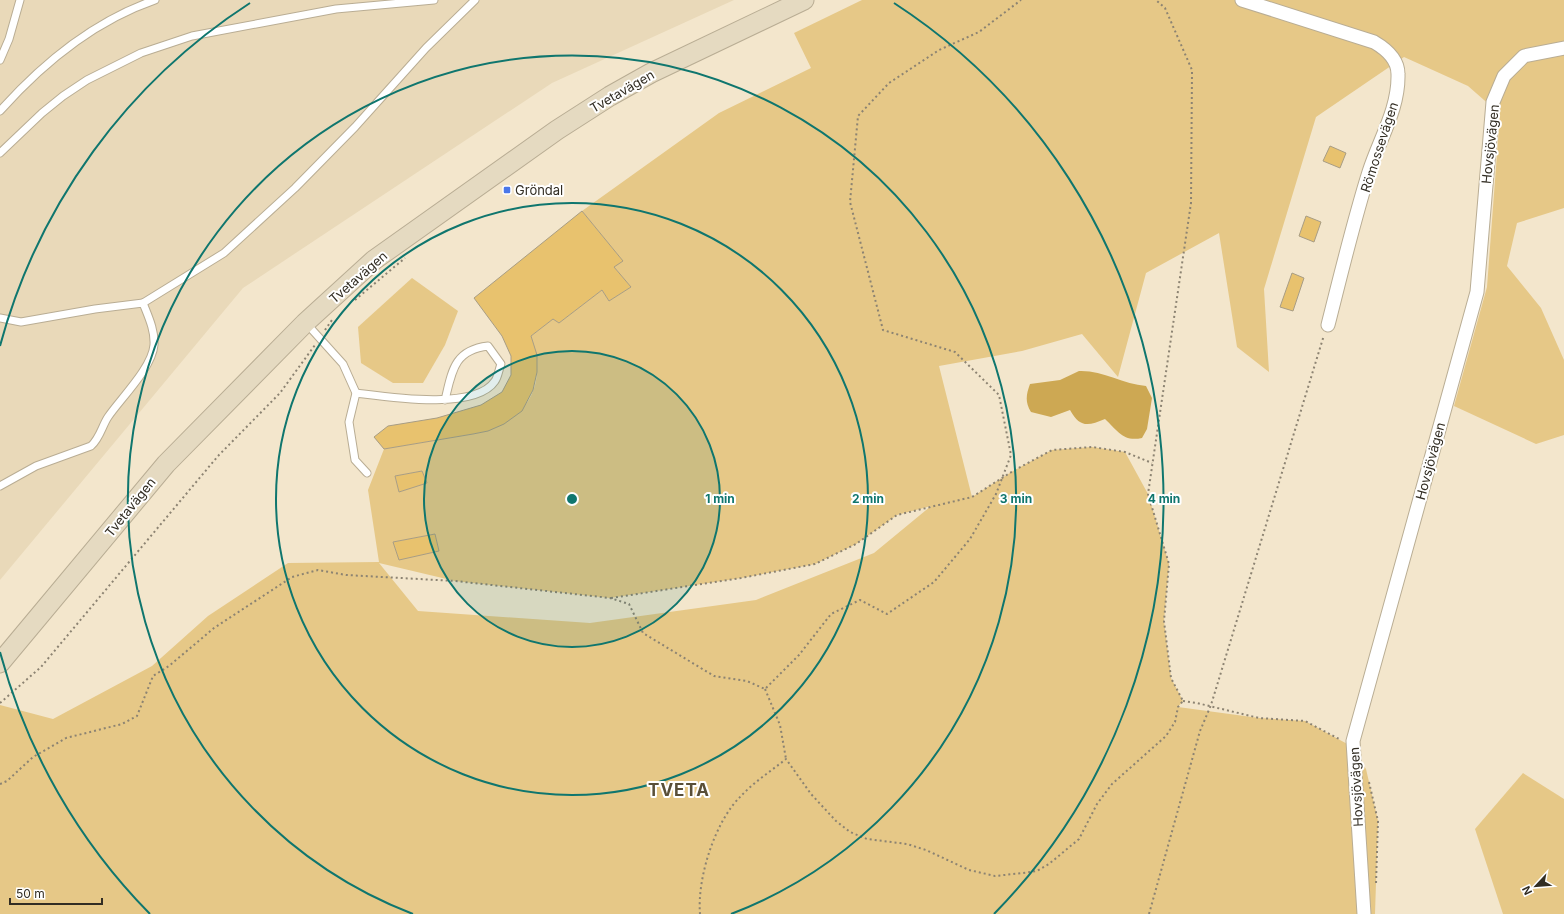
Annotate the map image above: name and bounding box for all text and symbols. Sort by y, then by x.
street label: Tvetavägen [587,66,657,116]
street label: Römossevägen [1357,100,1401,194]
street label: Hovsjövägen [1478,103,1502,185]
place label: Gröndal [515,182,563,198]
marker: Gröndal [502,185,512,195]
street label: Tvetavägen [326,248,390,306]
street label: Hovsjövägen [1412,420,1448,502]
street label: Tvetavägen [101,474,159,540]
text: 1 min [705,491,735,506]
text: 2 min [852,491,884,506]
text: 3 min [1000,491,1032,506]
text: 4 min [1148,491,1180,506]
centre of rings [565,492,579,506]
street label: Hovsjövägen [1346,747,1366,827]
district label: TVETA [648,780,710,800]
north arrow [1516,866,1556,906]
scale bar [10,880,102,906]
text: N [1519,884,1535,897]
text: 50 m [16,886,45,901]

